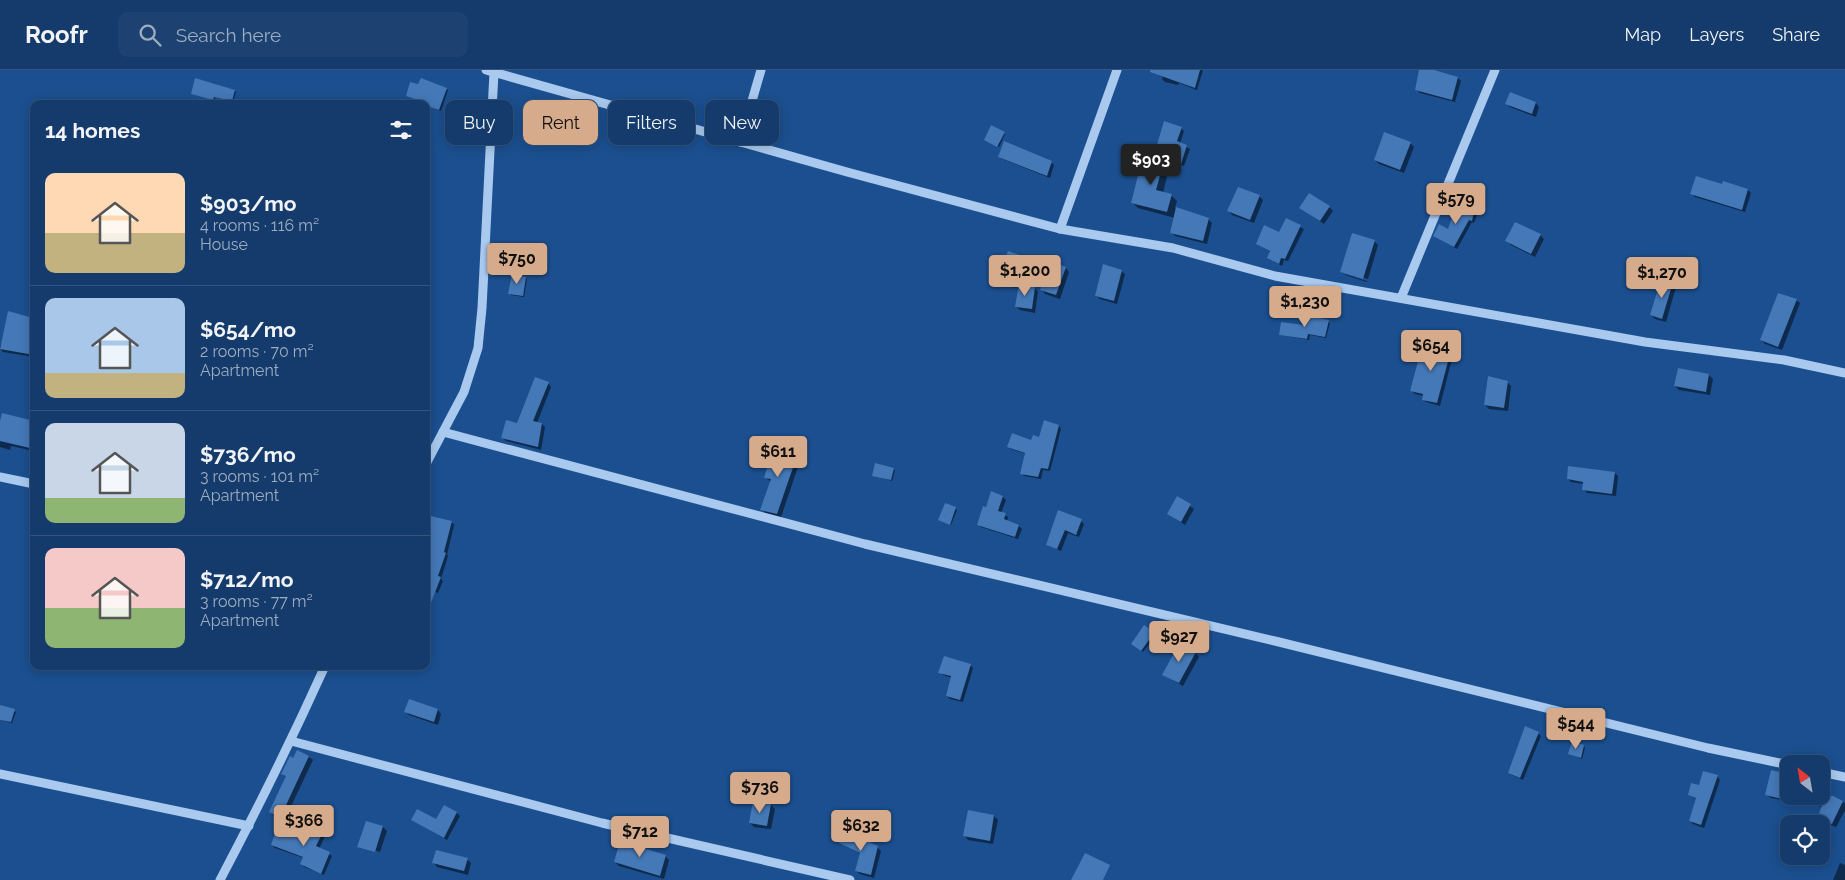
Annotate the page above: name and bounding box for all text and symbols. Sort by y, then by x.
search box [118,12,468,57]
text: Roofr [25,20,88,49]
icon: search [136,21,164,49]
text: Search here [176,24,281,46]
text: Map [1625,24,1661,45]
text: Layers [1689,24,1744,45]
text: Share [1772,24,1820,45]
chip: Buy [445,100,513,145]
chip: Rent [523,100,598,145]
chip: Filters [608,100,695,145]
chip: New [705,100,779,145]
icon: filters [387,116,415,144]
text: 14 homes [45,118,140,143]
pin: $903 [1121,144,1181,186]
text: $903 [1132,150,1170,169]
pin: $579 [1426,182,1486,225]
text: $579 [1437,189,1475,208]
text: $903/mo [200,191,297,216]
icon: home [85,193,145,253]
text: 4 rooms · 116 m² [200,216,319,235]
text: House [200,235,248,254]
pin: $750 [487,242,547,285]
text: $750 [498,249,536,268]
pin: $1,200 [984,254,1066,297]
pin: $1,270 [1621,256,1703,299]
text: $1,200 [1000,261,1050,280]
text: $1,270 [1637,263,1687,282]
pin: $1,230 [1264,286,1346,328]
text: $1,230 [1280,292,1330,311]
text: $654/mo [200,317,296,342]
icon: home [85,318,145,378]
pin: $654 [1401,330,1461,372]
text: $654 [1412,336,1450,355]
text: 2 rooms · 70 m² [200,342,314,361]
text: Apartment [200,361,279,380]
pin: $611 [748,436,808,478]
text: $736/mo [200,442,296,467]
text: $611 [760,442,796,461]
icon: home [85,443,145,503]
text: 3 rooms · 101 m² [200,467,319,486]
text: Apartment [200,486,279,505]
text: $712/mo [200,567,294,592]
icon: home [85,568,145,628]
text: 3 rooms · 77 m² [200,592,313,611]
text: Apartment [200,611,279,630]
pin: $927 [1149,620,1209,663]
text: $927 [1160,627,1198,646]
pin: $544 [1546,708,1606,750]
text: $544 [1557,714,1595,733]
north arrow [1780,755,1830,805]
map controls [1780,755,1830,865]
pin: $736 [730,772,790,814]
text: $736 [741,778,779,797]
pin: $366 [274,804,334,847]
pin: $632 [831,810,891,852]
text: $366 [285,811,323,830]
button: locate [1780,815,1830,865]
pin: $712 [610,816,670,858]
text: $632 [842,816,880,835]
text: $712 [622,822,658,841]

